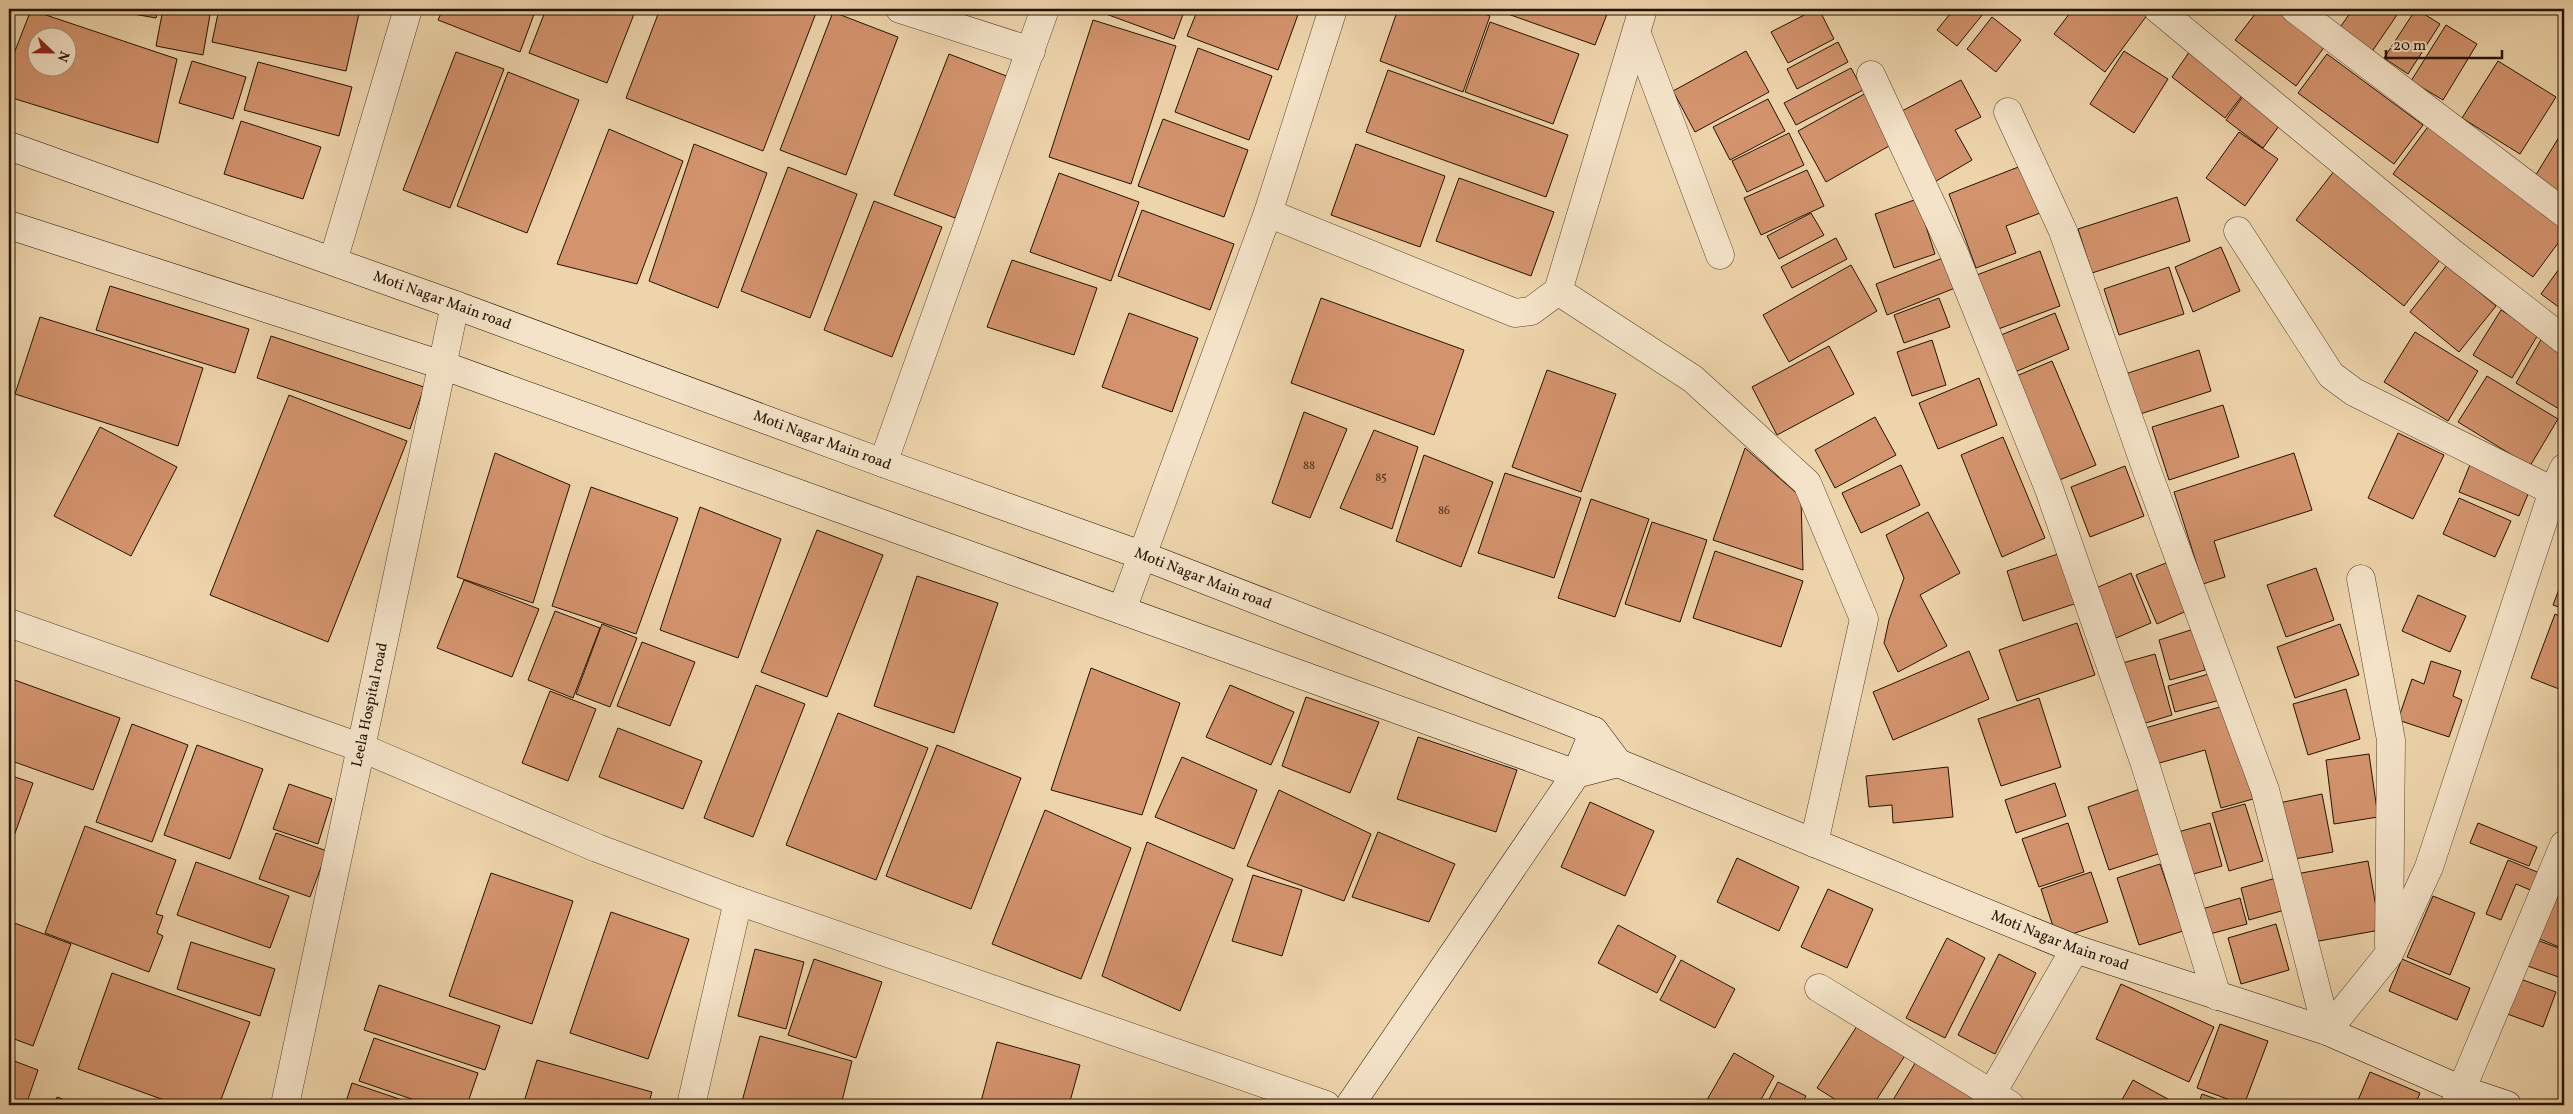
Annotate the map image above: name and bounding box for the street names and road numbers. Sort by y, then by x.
street label: Moti Nagar Main road [370,266,514,335]
street label: Moti Nagar Main road [750,405,894,476]
street label: Moti Nagar Main road [1131,543,1275,615]
street label: Leela Hospital road [347,641,393,769]
street label: Moti Nagar Main road [1988,905,2131,976]

